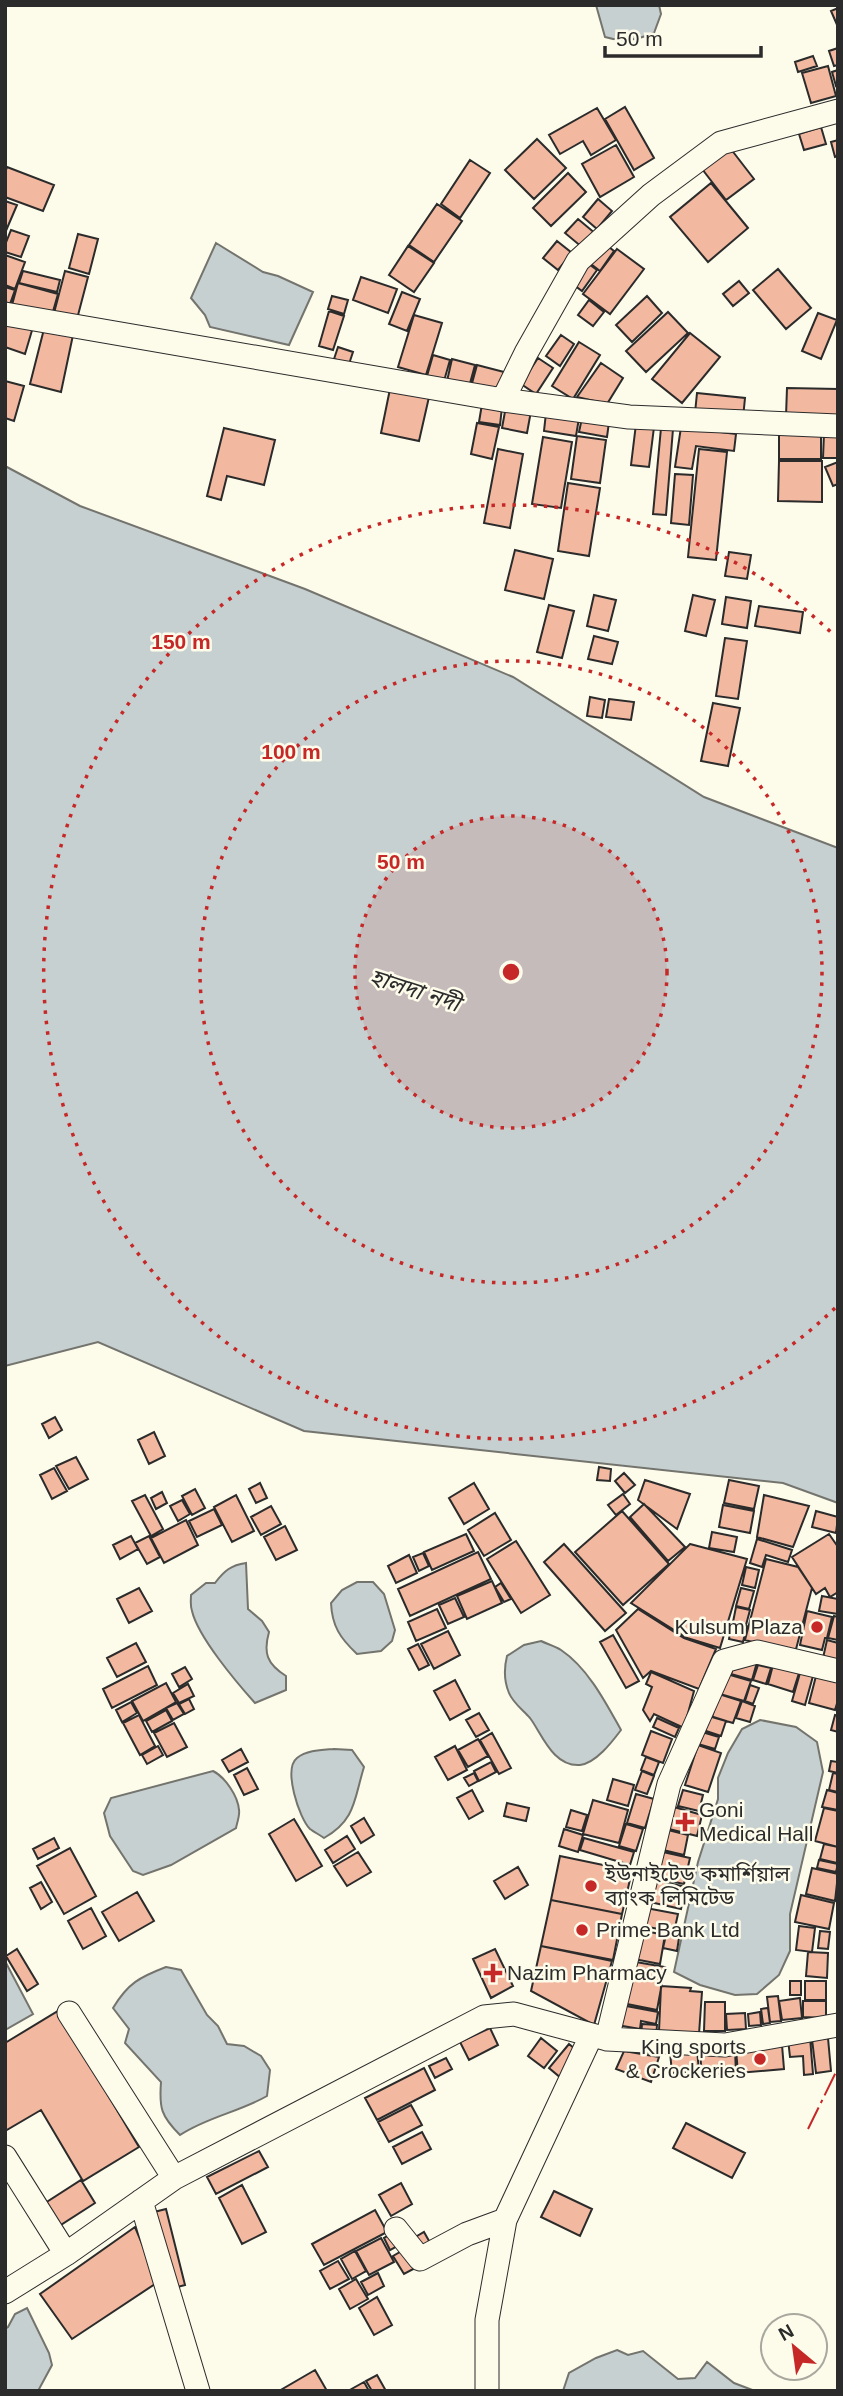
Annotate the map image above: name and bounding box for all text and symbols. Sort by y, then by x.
scale bar [605,14,761,58]
text: 50 m [616,27,663,50]
text: 150 m [151,630,211,653]
text: 100 m [261,740,321,763]
text: 50 m [377,850,425,873]
centre of rings [499,960,523,984]
water label: হালদা নদী [367,963,467,1018]
place label: Kulsum Plaza [675,1615,803,1638]
marker: Kulsum Plaza [809,1619,825,1635]
place label: Goni Medical Hall [699,1798,813,1845]
marker: Goni Medical Hall [677,1814,693,1830]
place label: ইউনাইটেড কমার্শিয়াল ব্যাংক লিমিটেড [604,1861,790,1909]
marker: ইউনাইটেড কমার্শিয়াল ব্যাংক লিমিটেড [583,1878,599,1894]
place label: Prime Bank Ltd [596,1918,740,1941]
marker: Prime Bank Ltd [574,1922,590,1938]
place label: Nazim Pharmacy [507,1961,667,1984]
marker: Nazim Pharmacy [485,1965,501,1981]
place label: King sports & Crockeries [626,2035,746,2082]
marker: King sports & Crockeries [752,2051,768,2067]
north arrow [759,2312,829,2382]
text: N [775,2320,797,2345]

